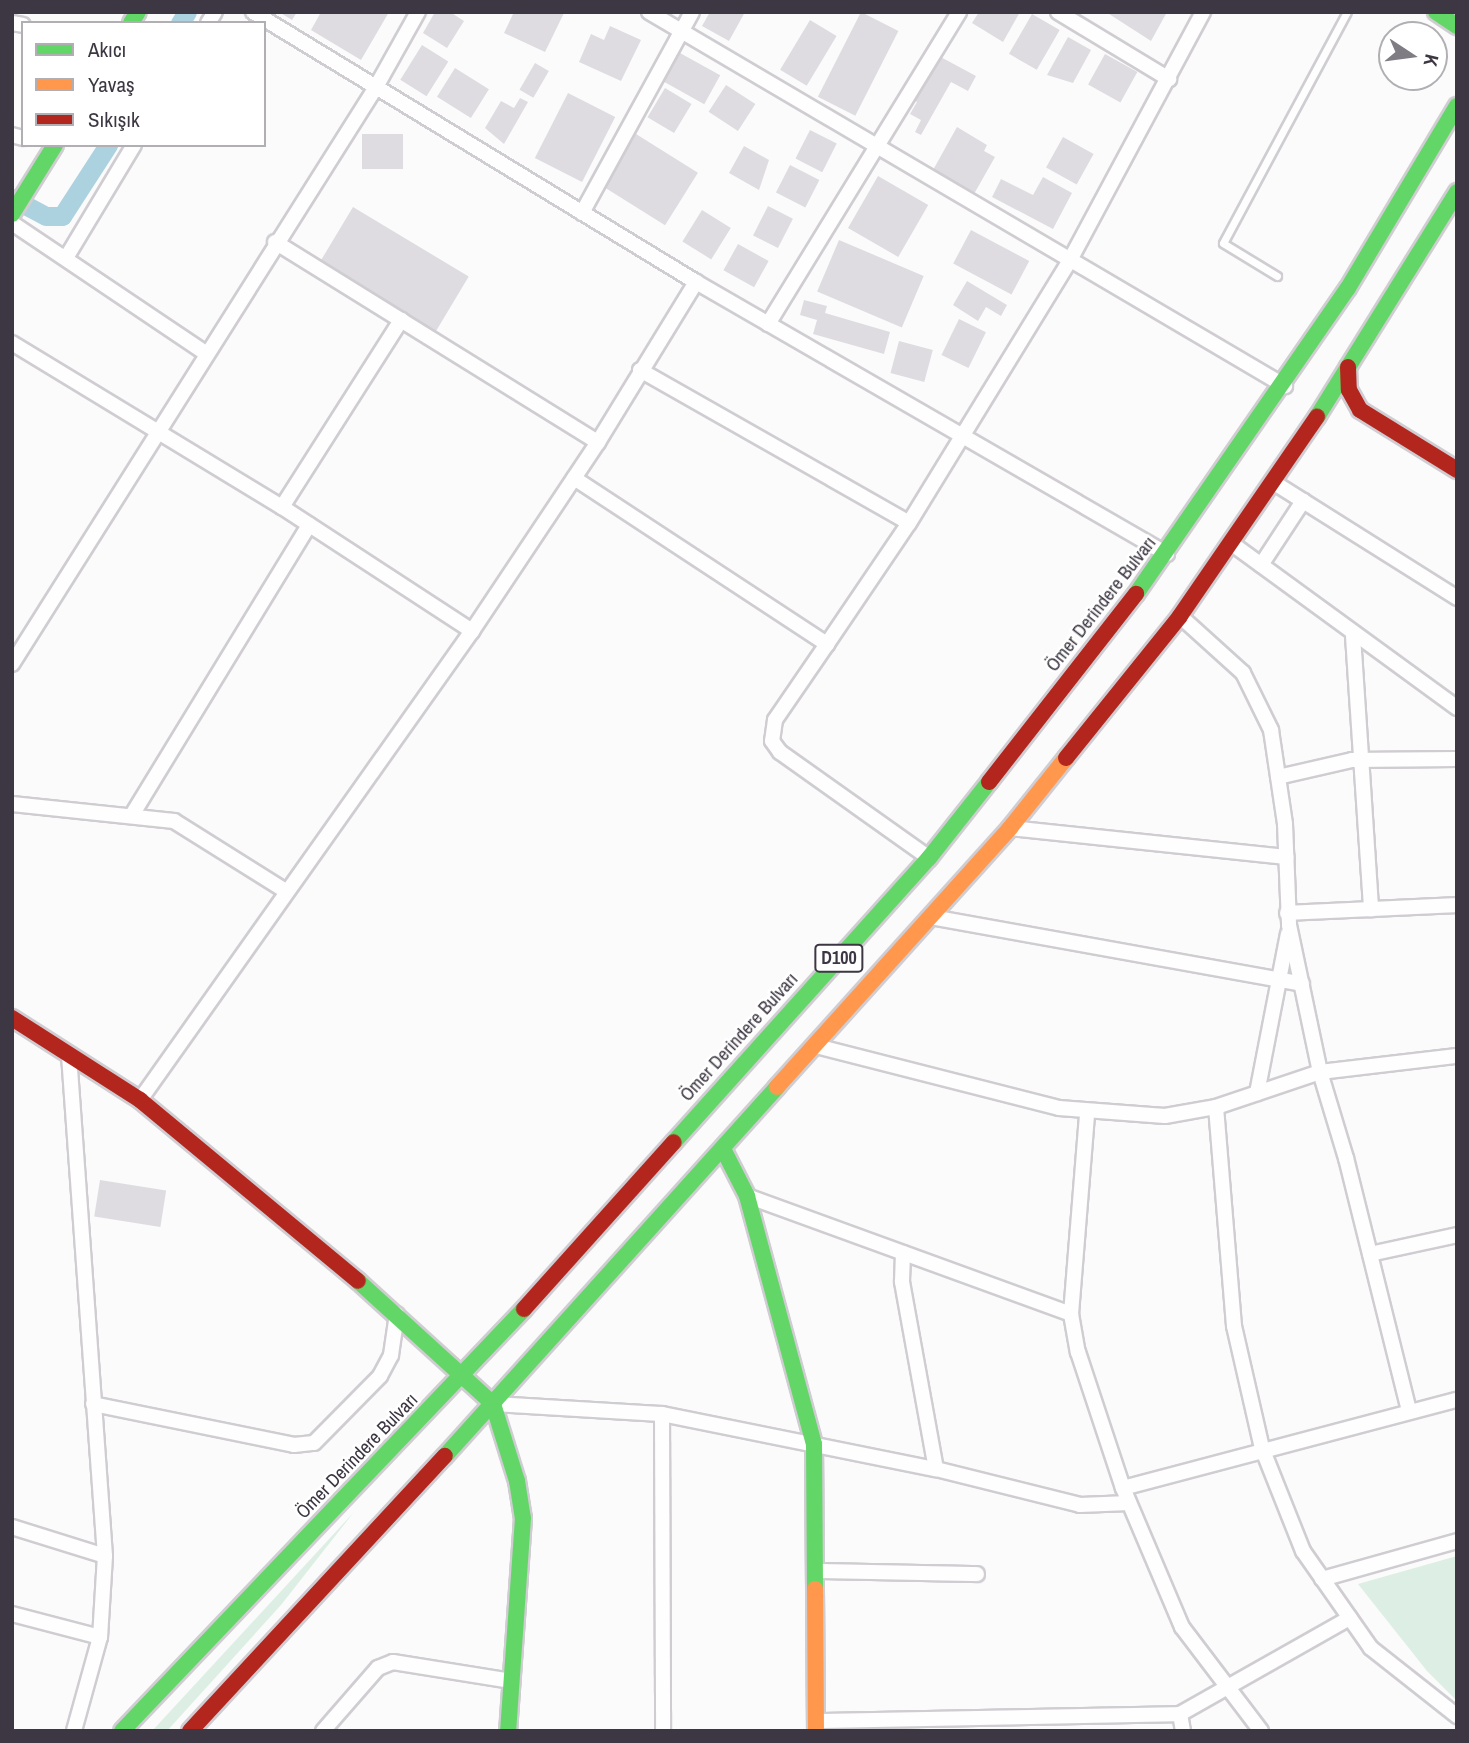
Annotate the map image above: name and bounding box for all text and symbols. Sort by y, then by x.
legend [21,21,266,147]
north arrow [1378,21,1448,91]
text: Akıcı [88,35,126,64]
text: K [1418,52,1445,69]
text: Yavaş [88,70,135,99]
text: Sıkışık [88,105,140,134]
street label: Ömer Derindere Bulvarı [1041,532,1161,676]
road number: D100 [813,944,865,973]
street label: Ömer Derindere Bulvarı [675,968,803,1106]
street label: Ömer Derindere Bulvarı [291,1389,423,1523]

